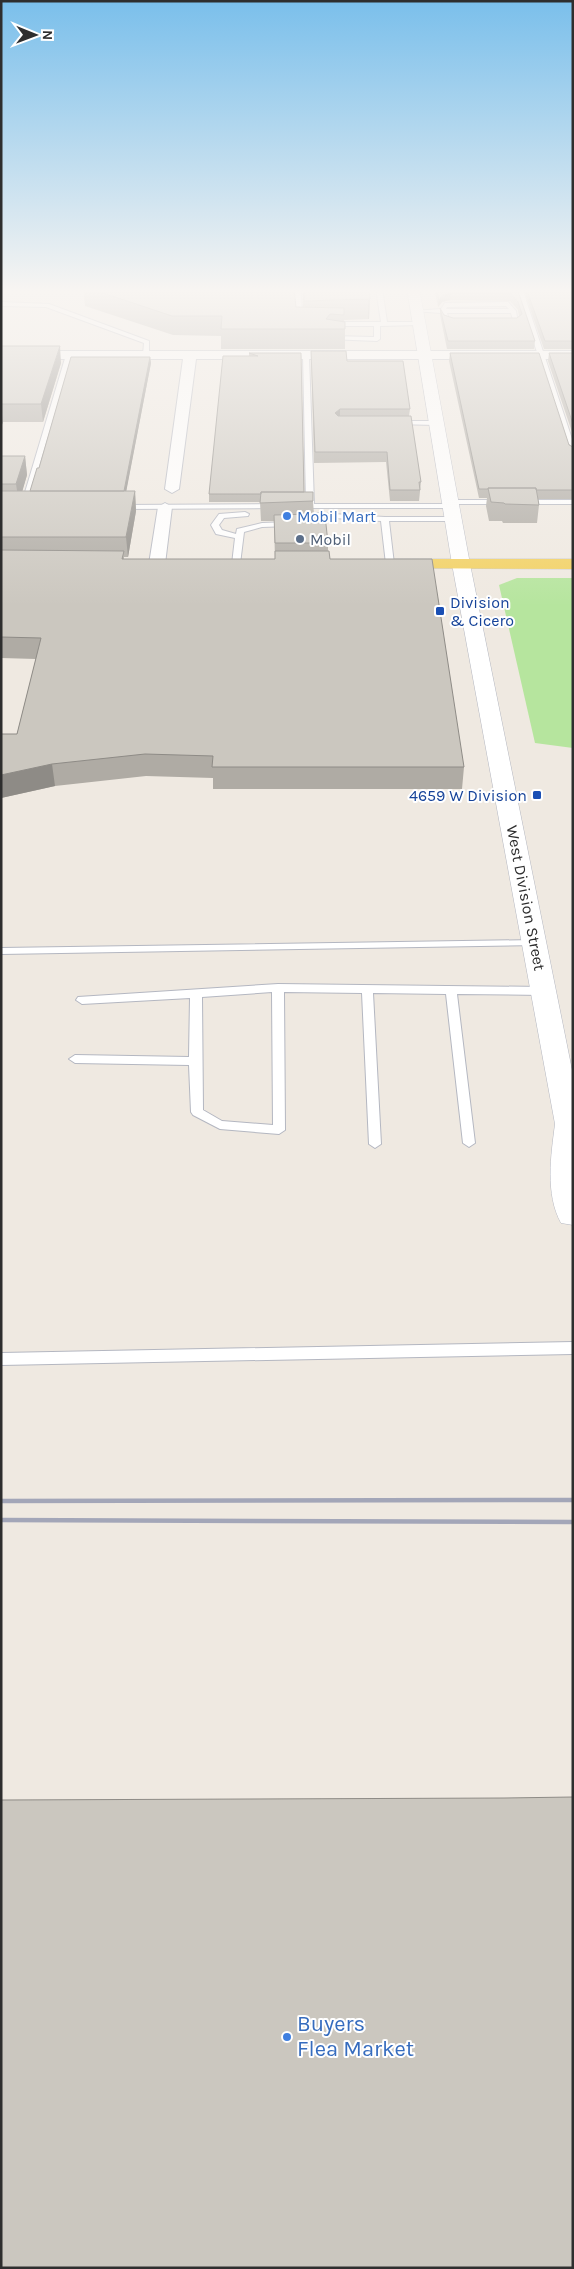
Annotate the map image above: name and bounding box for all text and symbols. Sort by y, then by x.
north arrow [10,10,60,60]
text: N [39,30,56,40]
place label: Mobil Mart [297,507,376,526]
marker: Mobil Mart [281,510,293,522]
place label: Mobil [310,530,351,549]
marker: Mobil [294,533,306,545]
place label: Division & Cicero [450,593,514,630]
marker: Division & Cicero [434,605,446,617]
place label: 4659 W Division [409,786,527,805]
marker: 4659 W Division [531,789,543,801]
street label: West Division Street [503,824,549,972]
place label: Buyers Flea Market [297,2011,414,2062]
marker: Buyers Flea Market [281,2031,293,2043]

